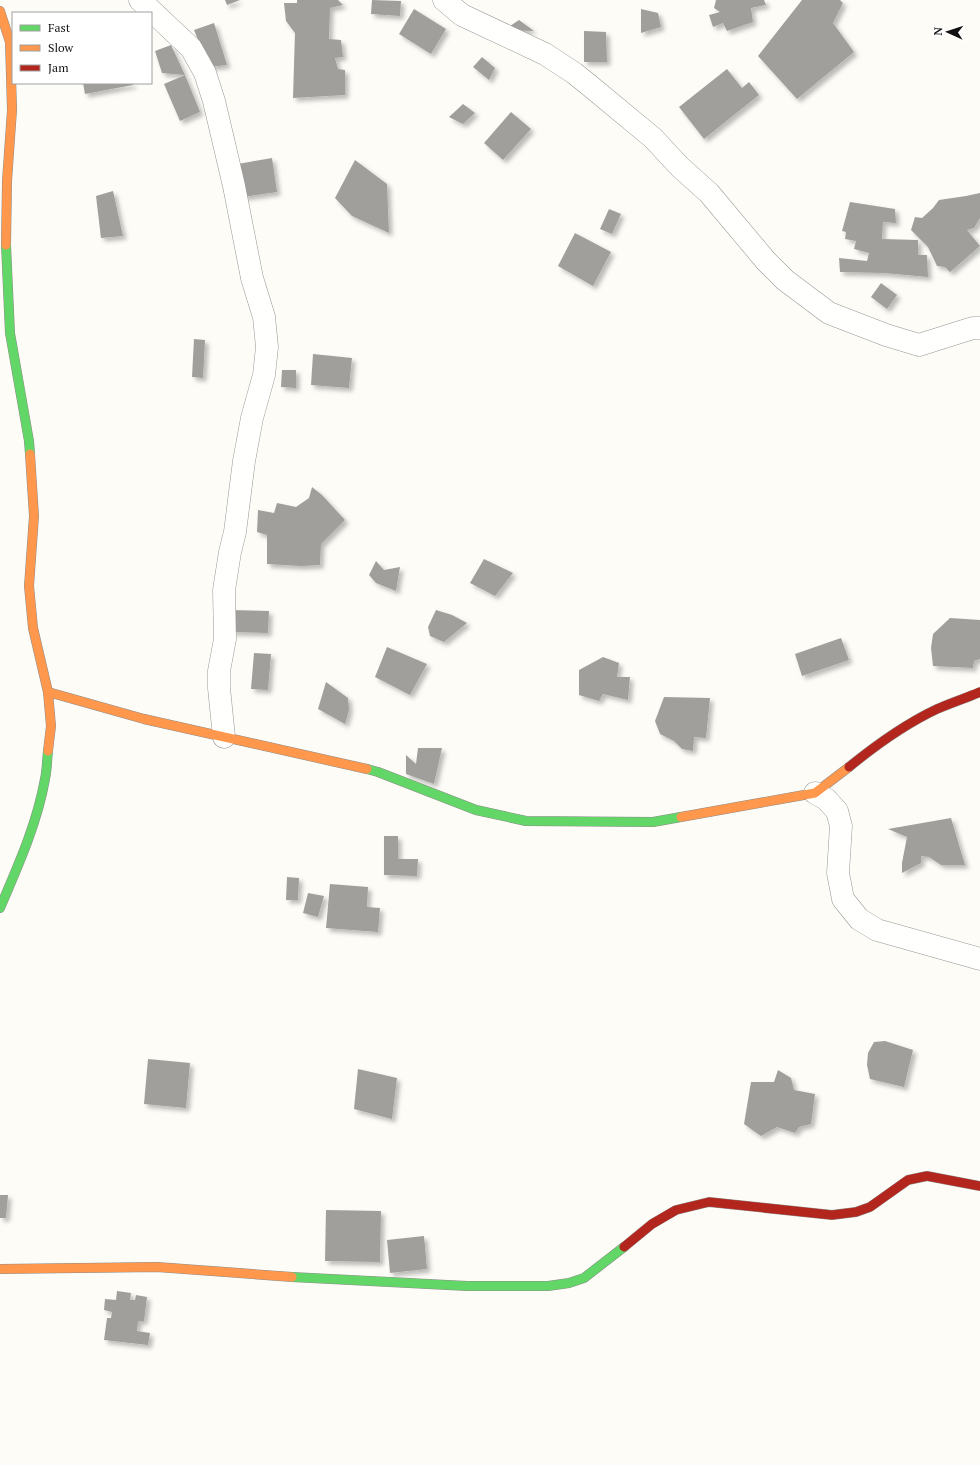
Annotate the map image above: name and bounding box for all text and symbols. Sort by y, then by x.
legend [12,12,152,84]
north arrow [928,12,968,52]
text: Fast [48,20,71,35]
text: N [931,26,945,36]
text: Slow [48,40,74,55]
text: Jam [48,60,69,75]

